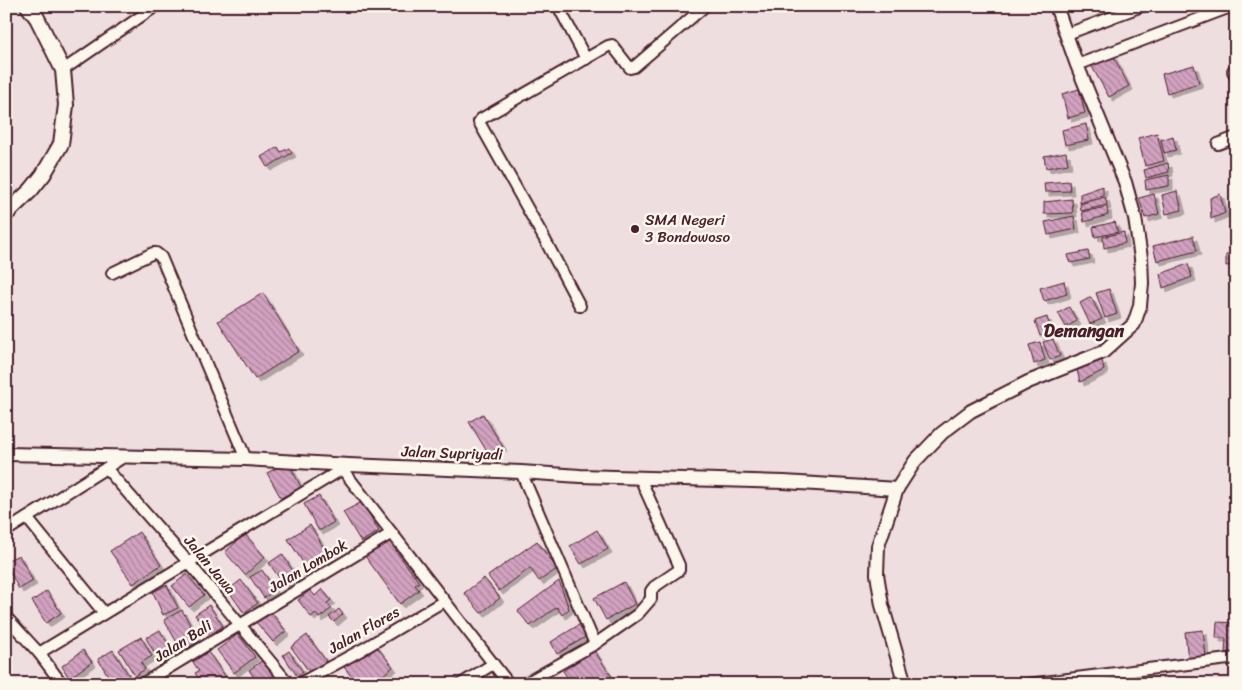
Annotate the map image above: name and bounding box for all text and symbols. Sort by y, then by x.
place label: SMA Negeri 3 Bondowoso [645,207,731,250]
marker: SMA Negeri 3 Bondowoso [629,223,641,235]
district label: Demangan [1044,315,1125,347]
street label: Jalan Supriyadi [400,438,504,468]
street label: Jalan Jawa [177,529,243,601]
street label: Jalan Lombok [263,532,352,600]
street label: Jalan Flores [322,599,405,662]
street label: Jalan Bali [148,613,218,669]

